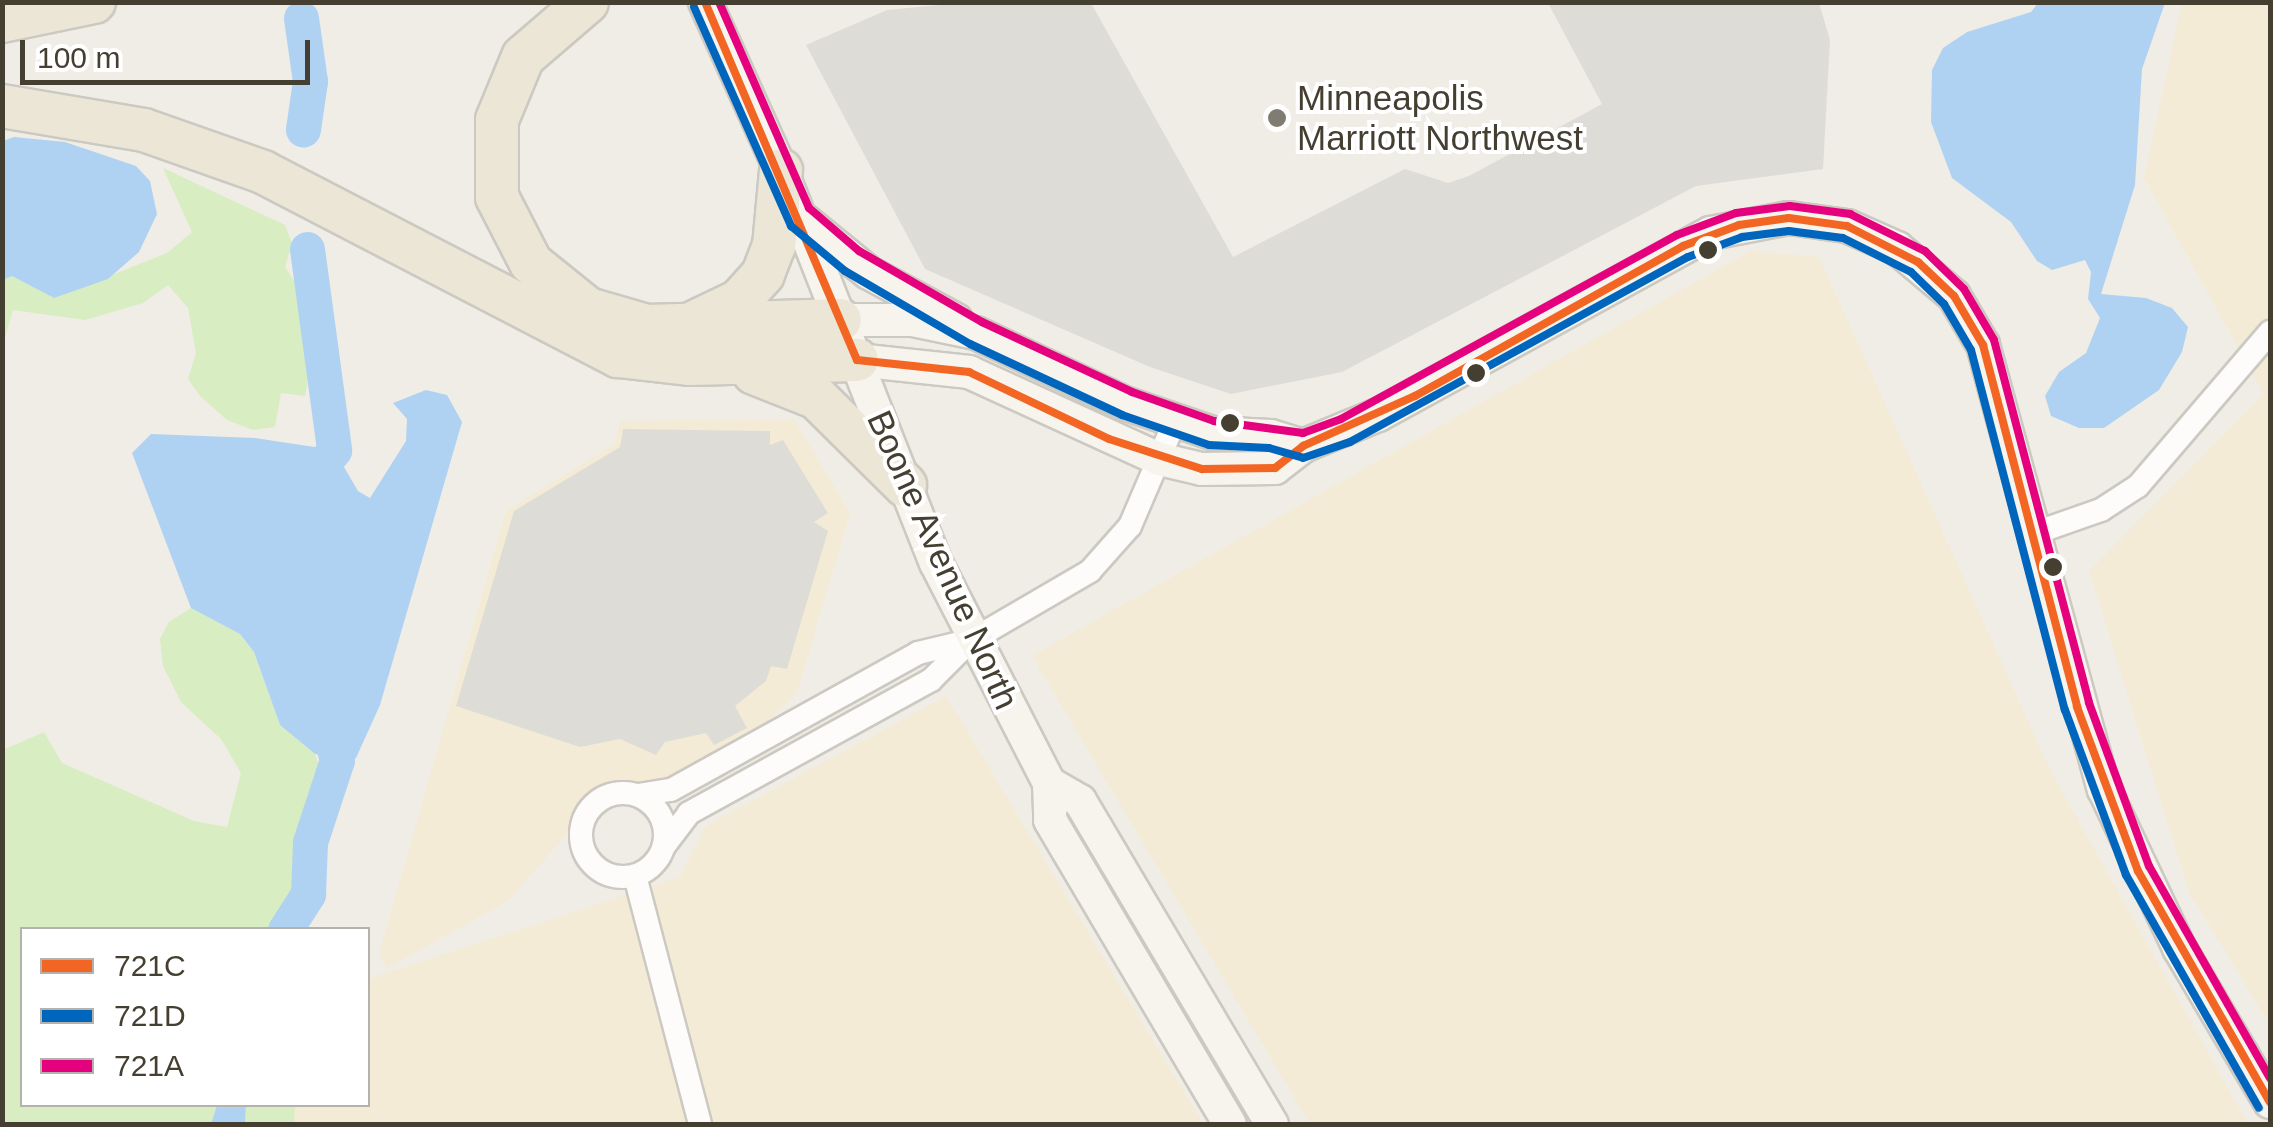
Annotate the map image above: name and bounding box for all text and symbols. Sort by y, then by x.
scale bar [25,20,315,82]
text: 100 m [37,41,120,74]
place label: Minneapolis Marriott Northwest [1297,77,1583,159]
marker: Minneapolis Marriott Northwest [1266,107,1288,129]
unlabelled marker [1698,240,1718,260]
unlabelled marker [1466,363,1486,383]
street label: Boone Avenue North [858,403,1028,717]
unlabelled marker [1220,413,1240,433]
unlabelled marker [2043,557,2063,577]
legend [20,927,370,1107]
text: 721C [114,949,186,982]
text: 721D [114,999,186,1032]
text: 721A [114,1049,184,1082]

